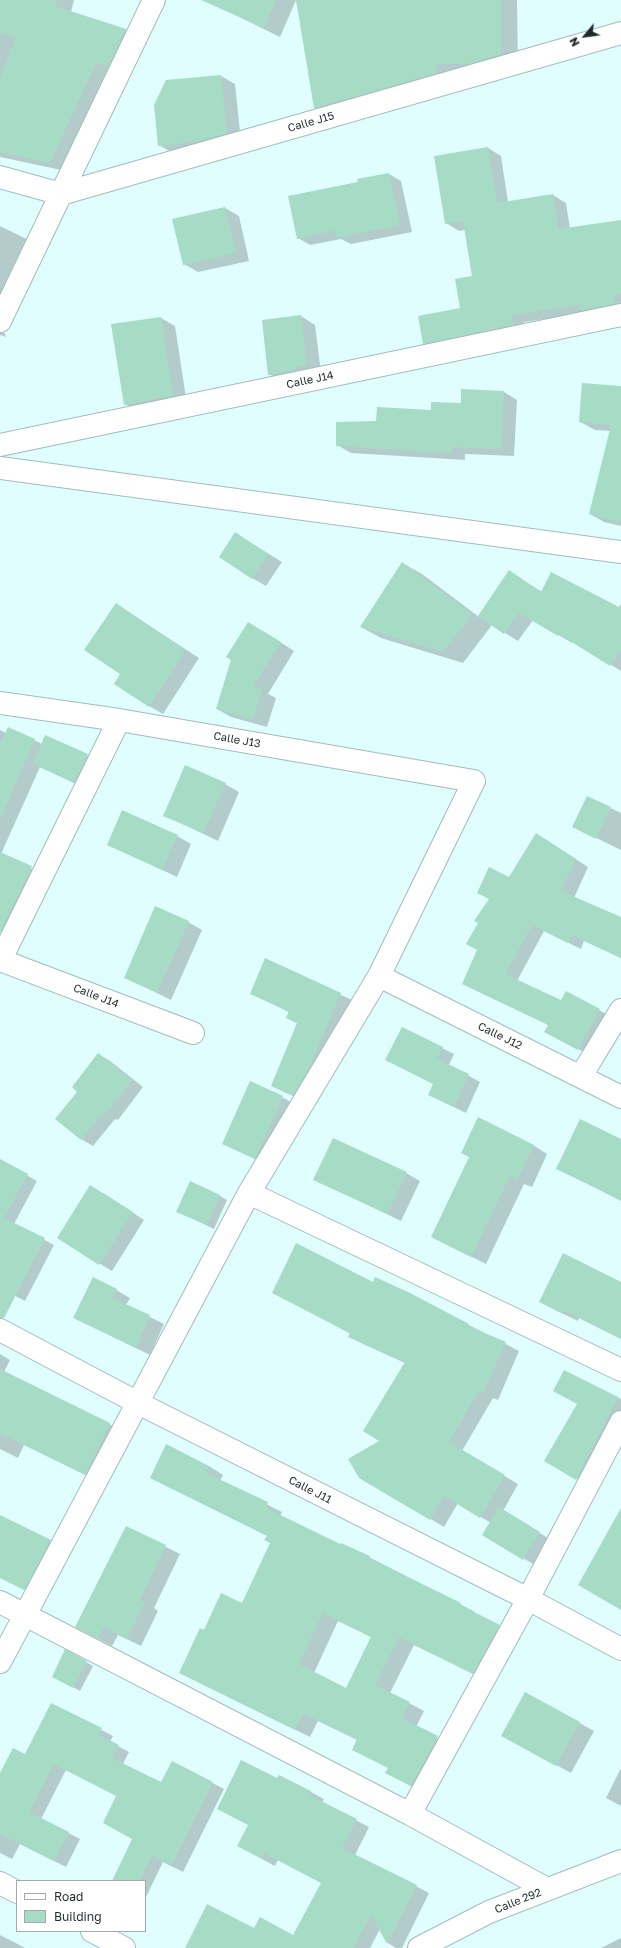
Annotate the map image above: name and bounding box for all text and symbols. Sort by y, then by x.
north arrow [565,16,605,56]
text: N [566,35,582,49]
street label: Calle J15 [286,109,336,135]
street label: Calle J14 [285,369,335,391]
street label: Calle J13 [212,729,262,751]
street label: Calle J14 [71,981,121,1011]
street label: Calle J12 [476,1020,524,1052]
street label: Calle J11 [286,1474,334,1506]
legend [16,1880,146,1932]
street label: Calle 292 [493,1886,543,1916]
text: Road [54,1889,83,1904]
text: Building [54,1909,102,1924]

